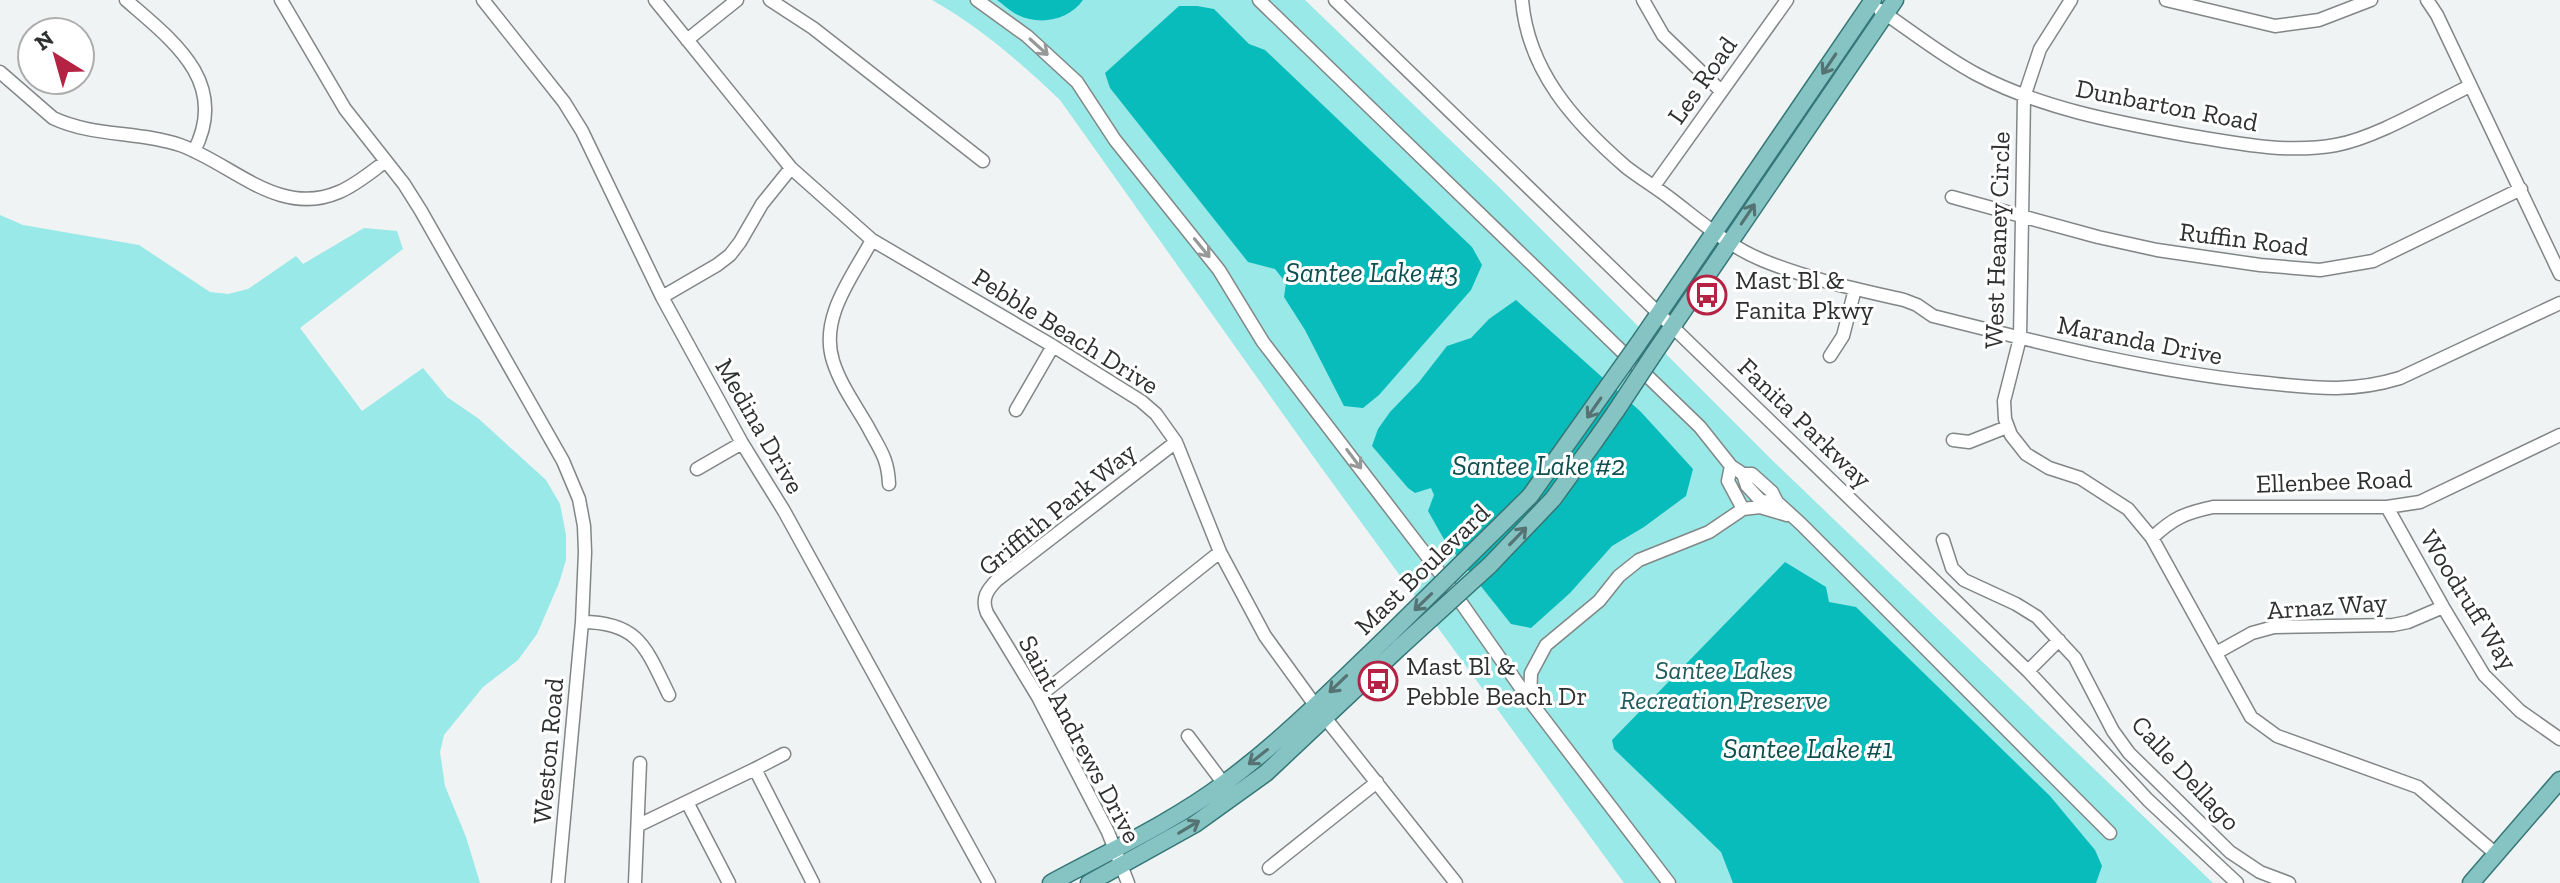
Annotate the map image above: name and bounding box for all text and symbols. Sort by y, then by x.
north arrow [16,16,96,96]
text: N [29,24,59,56]
street label: Les Road [1660,30,1744,130]
one-way arrow [1028,38,1048,56]
one-way arrow [1821,53,1837,75]
street label: Dunbarton Road [2073,72,2261,138]
street label: West Heaney Circle [1977,131,2017,349]
one-way arrow [1740,203,1756,225]
street label: Ruffin Road [2178,215,2310,263]
one-way arrow [1193,238,1211,258]
water label: Santee Lake #3 [1285,256,1459,289]
street label: Pebble Beach Drive [967,261,1165,401]
place label: Mast Bl & Fanita Pkwy [1735,264,1874,326]
bus stop icon: Mast Bl & Fanita Pkwy [1686,274,1728,316]
street label: Maranda Drive [2055,308,2225,372]
street label: Fanita Parkway [1731,351,1879,495]
street label: Medina Drive [708,353,812,499]
one-way arrow [1586,397,1602,419]
street label: Griffith Park Way [972,435,1143,582]
one-way arrow [1345,448,1362,469]
water label: Santee Lake #2 [1452,449,1626,482]
street label: Ellenbee Road [2255,462,2413,500]
street label: Mast Boulevard [1348,497,1496,641]
street label: Woodruff Way [2413,524,2525,677]
one-way arrow [1508,527,1527,546]
street label: Arnaz Way [2266,586,2389,626]
one-way arrow [1413,593,1433,611]
street label: Saint Andrews Drive [1012,630,1148,848]
place label: Mast Bl & Pebble Beach Dr [1406,650,1587,712]
park label: Santee Lakes Recreation Preserve [1620,654,1828,716]
bus stop icon: Mast Bl & Pebble Beach Dr [1357,660,1399,702]
one-way arrow [1328,674,1348,693]
street label: Weston Road [526,677,570,825]
street label: Calle Dellago [2125,709,2247,837]
water label: Santee Lake #1 [1723,732,1893,765]
one-way arrow [1248,749,1269,766]
one-way arrow [1177,819,1200,835]

